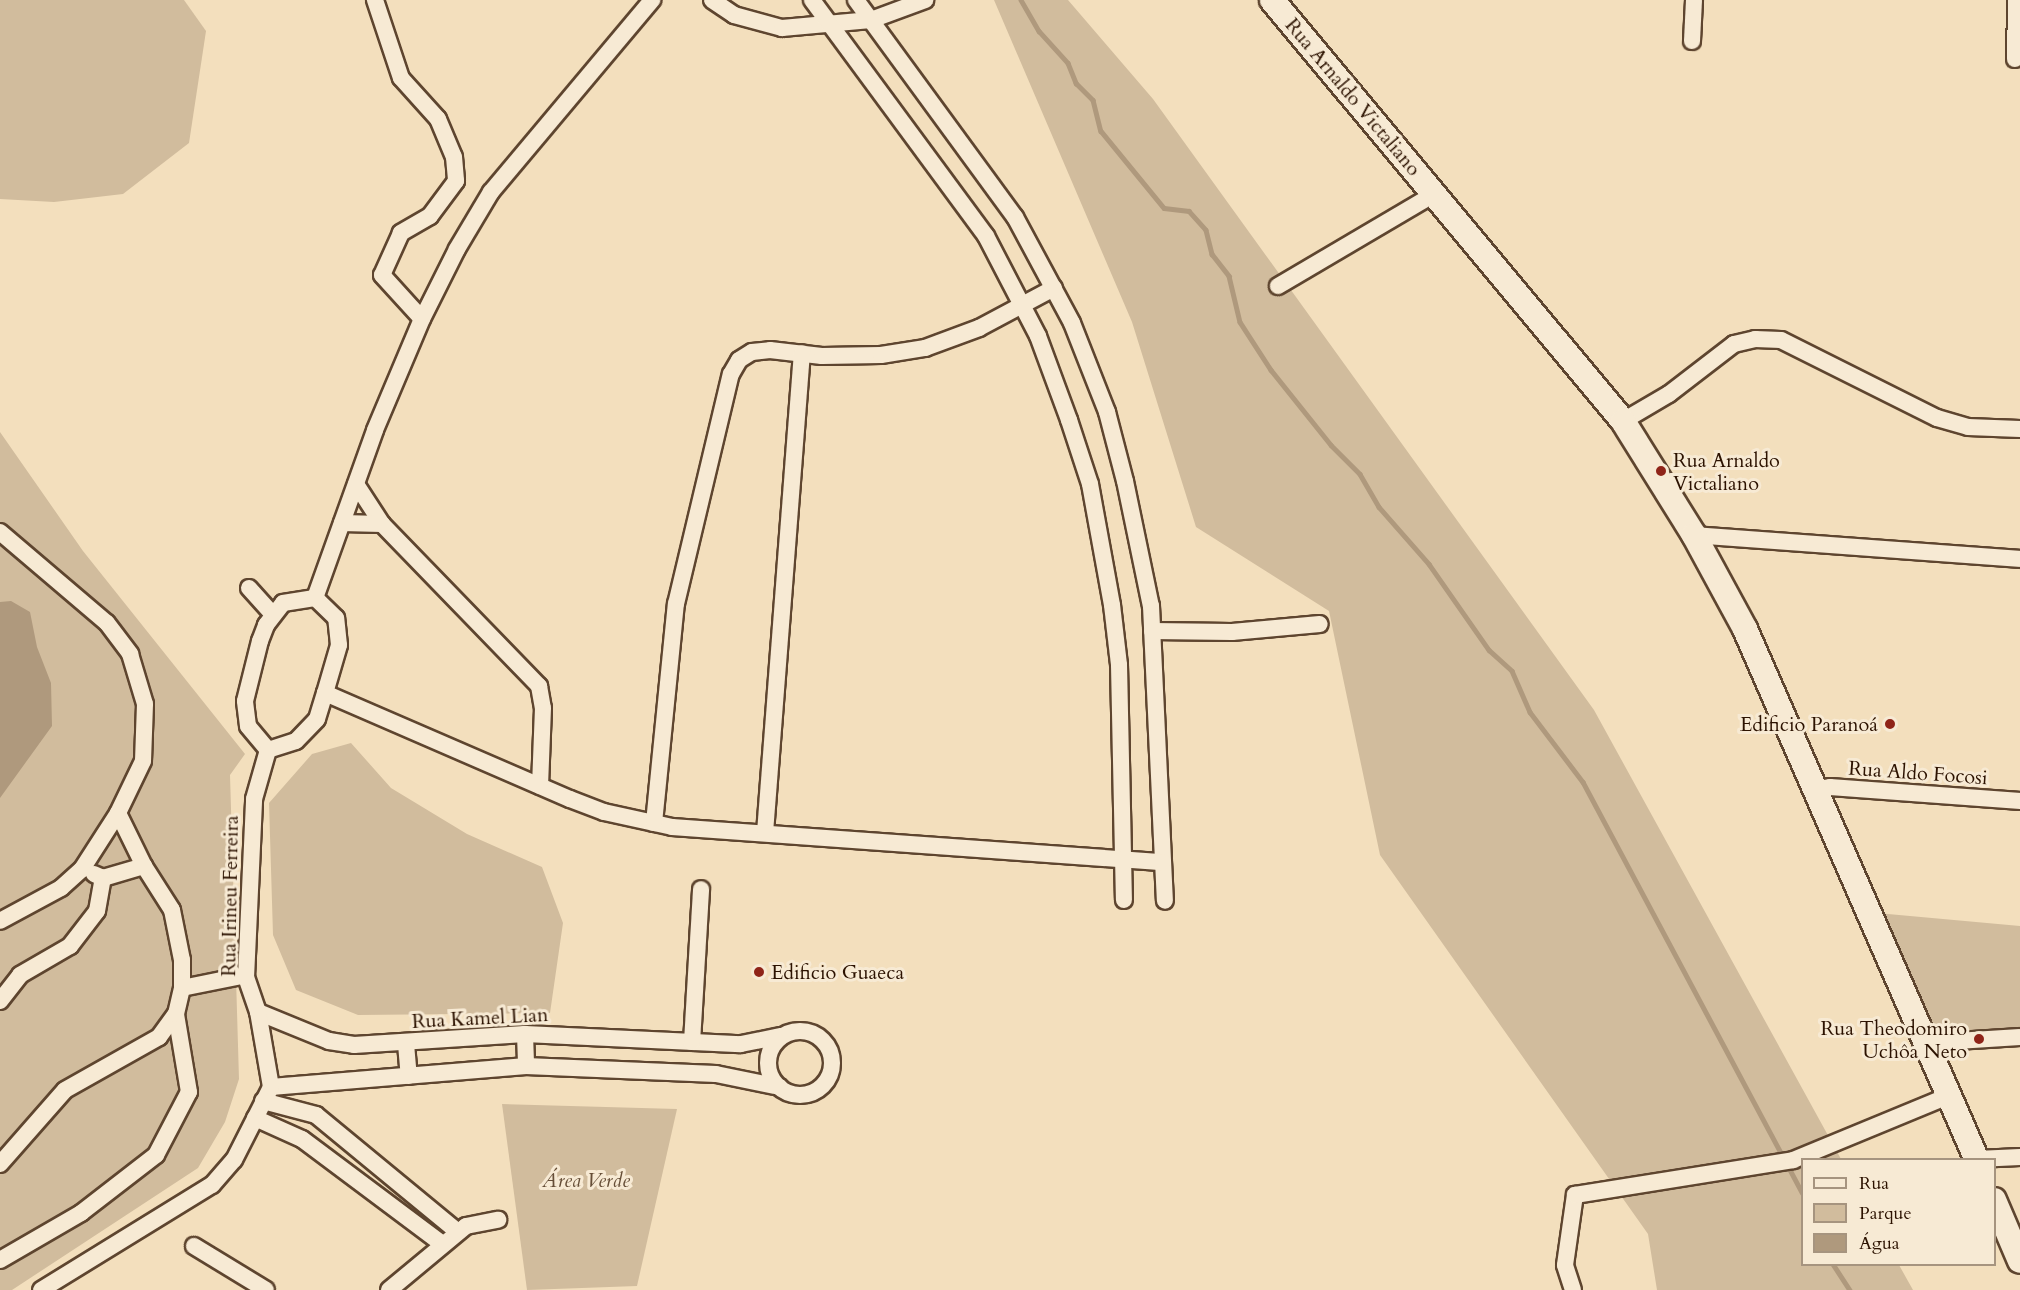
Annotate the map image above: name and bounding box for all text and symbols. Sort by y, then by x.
street label: Rua Arnaldo Victaliano [1280,13,1426,181]
place label: Rua Arnaldo Victaliano [1673,448,1780,495]
marker: Rua Arnaldo Victaliano [1654,464,1668,478]
place label: Edificio Paranoá [1740,712,1878,736]
marker: Edificio Paranoá [1883,717,1897,731]
street label: Rua Aldo Focosi [1848,756,1988,790]
street label: Rua Irineu Ferreira [217,815,243,977]
place label: Edificio Guaeca [771,960,904,984]
marker: Edificio Guaeca [752,965,766,979]
street label: Rua Kamel Lian [411,1002,549,1034]
place label: Rua Theodomiro Uchôa Neto [1821,1016,1967,1063]
marker: Rua Theodomiro Uchôa Neto [1972,1032,1986,1046]
legend [1801,1158,1996,1266]
park label: Área Verde [542,1168,630,1192]
text: Rua [1859,1171,1889,1196]
text: Parque [1859,1201,1912,1226]
text: Água [1859,1231,1900,1256]

